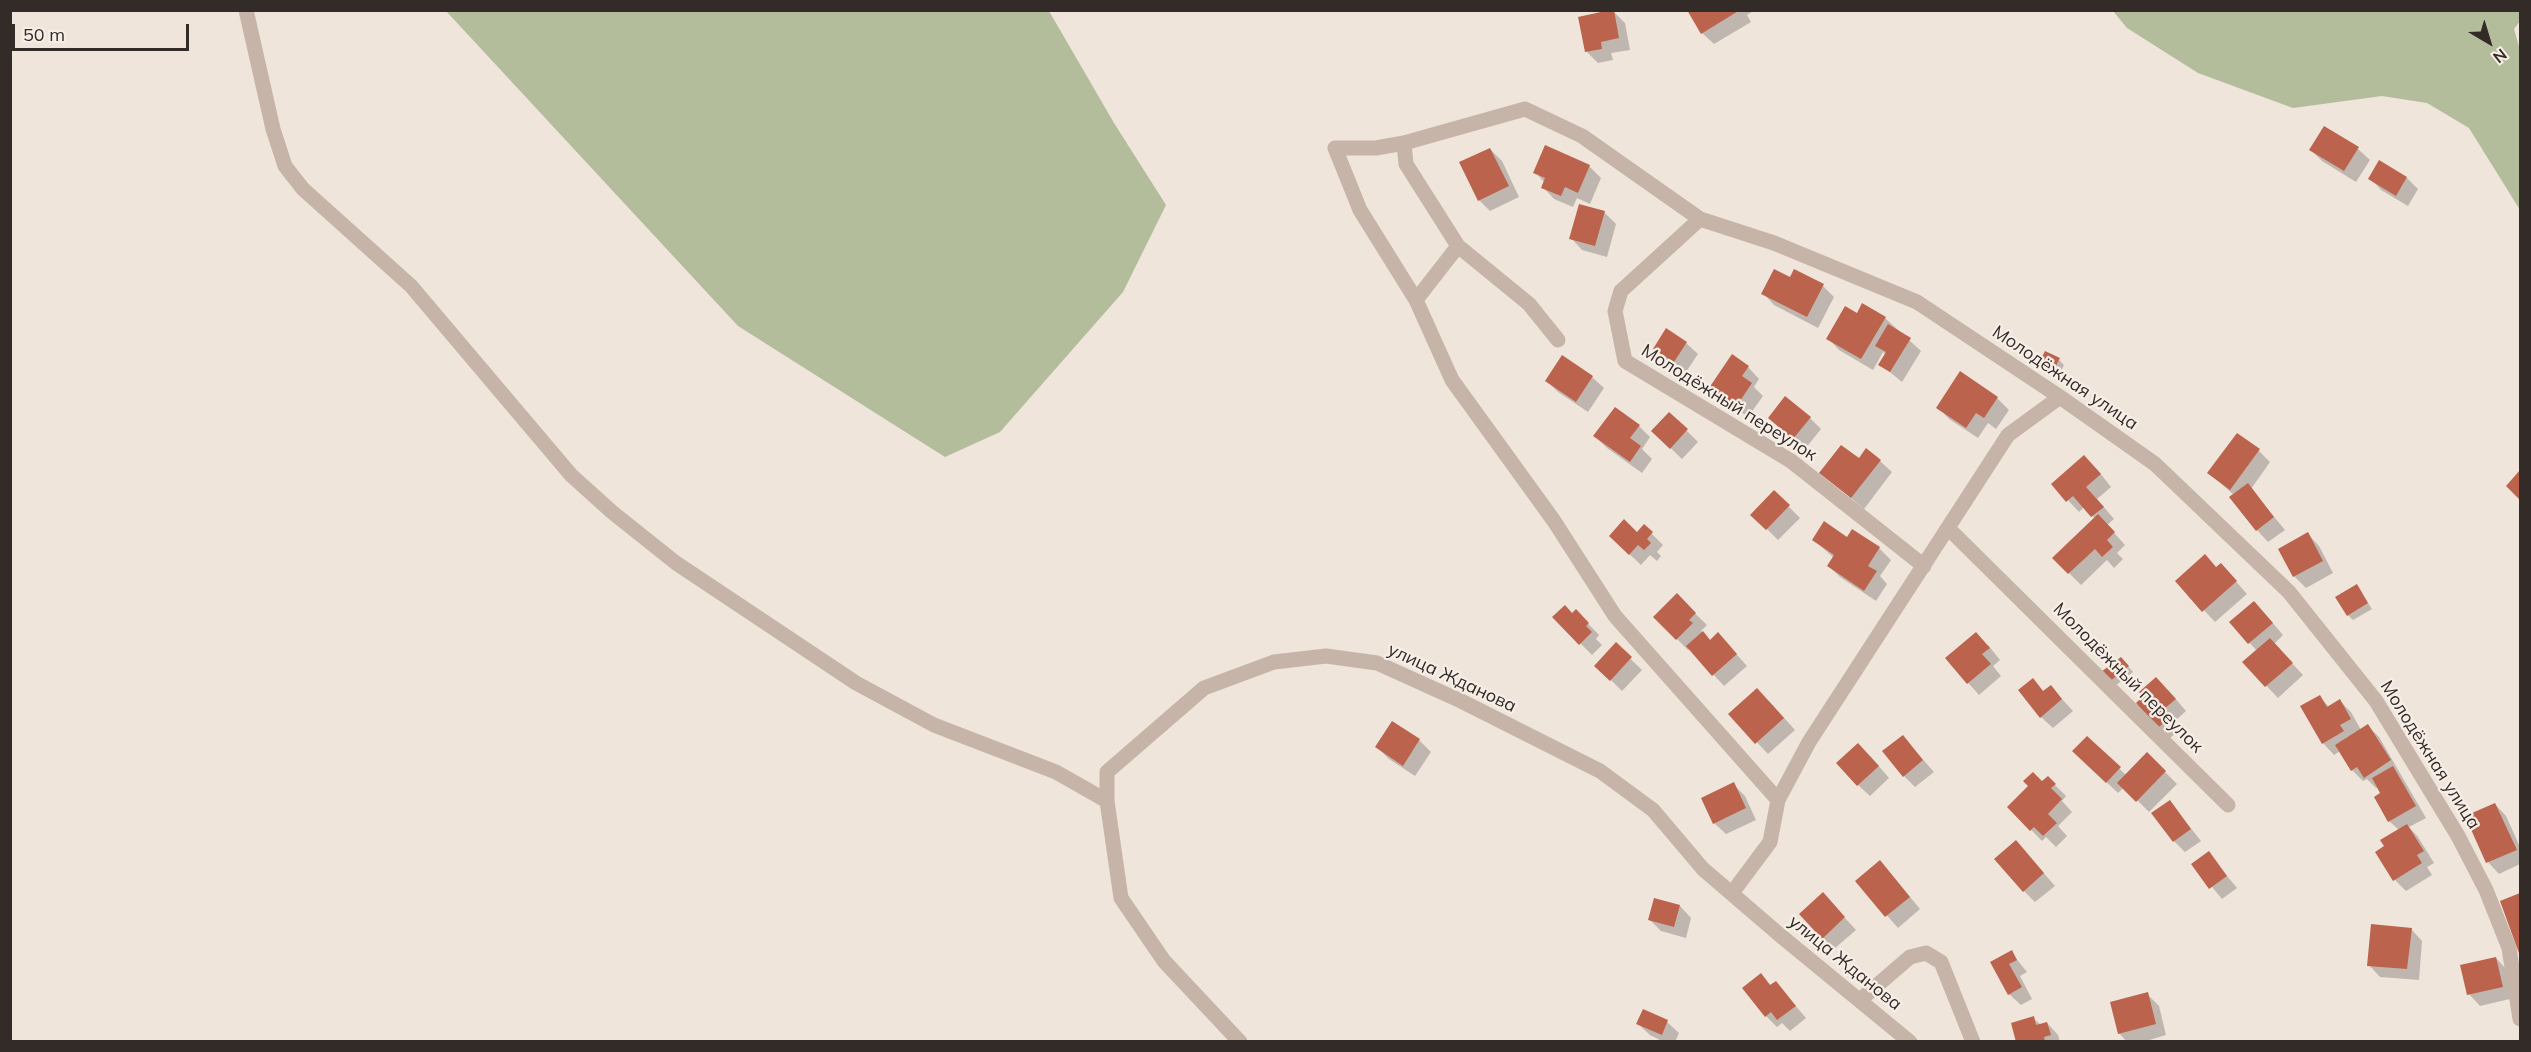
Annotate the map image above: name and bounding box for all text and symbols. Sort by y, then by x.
scale bar [15,12,192,50]
north arrow [2459,12,2519,72]
text: 50 m [23,23,65,46]
text: N [2489,45,2511,68]
street label: Молодёжная улица [1988,321,2142,435]
street label: Молодёжный переулок [1637,340,1821,466]
street label: Молодёжный переулок [2049,599,2207,757]
street label: улица Жданова [1384,639,1520,717]
street label: Молодёжная улица [2376,677,2484,833]
street label: улица Жданова [1784,911,1906,1015]

